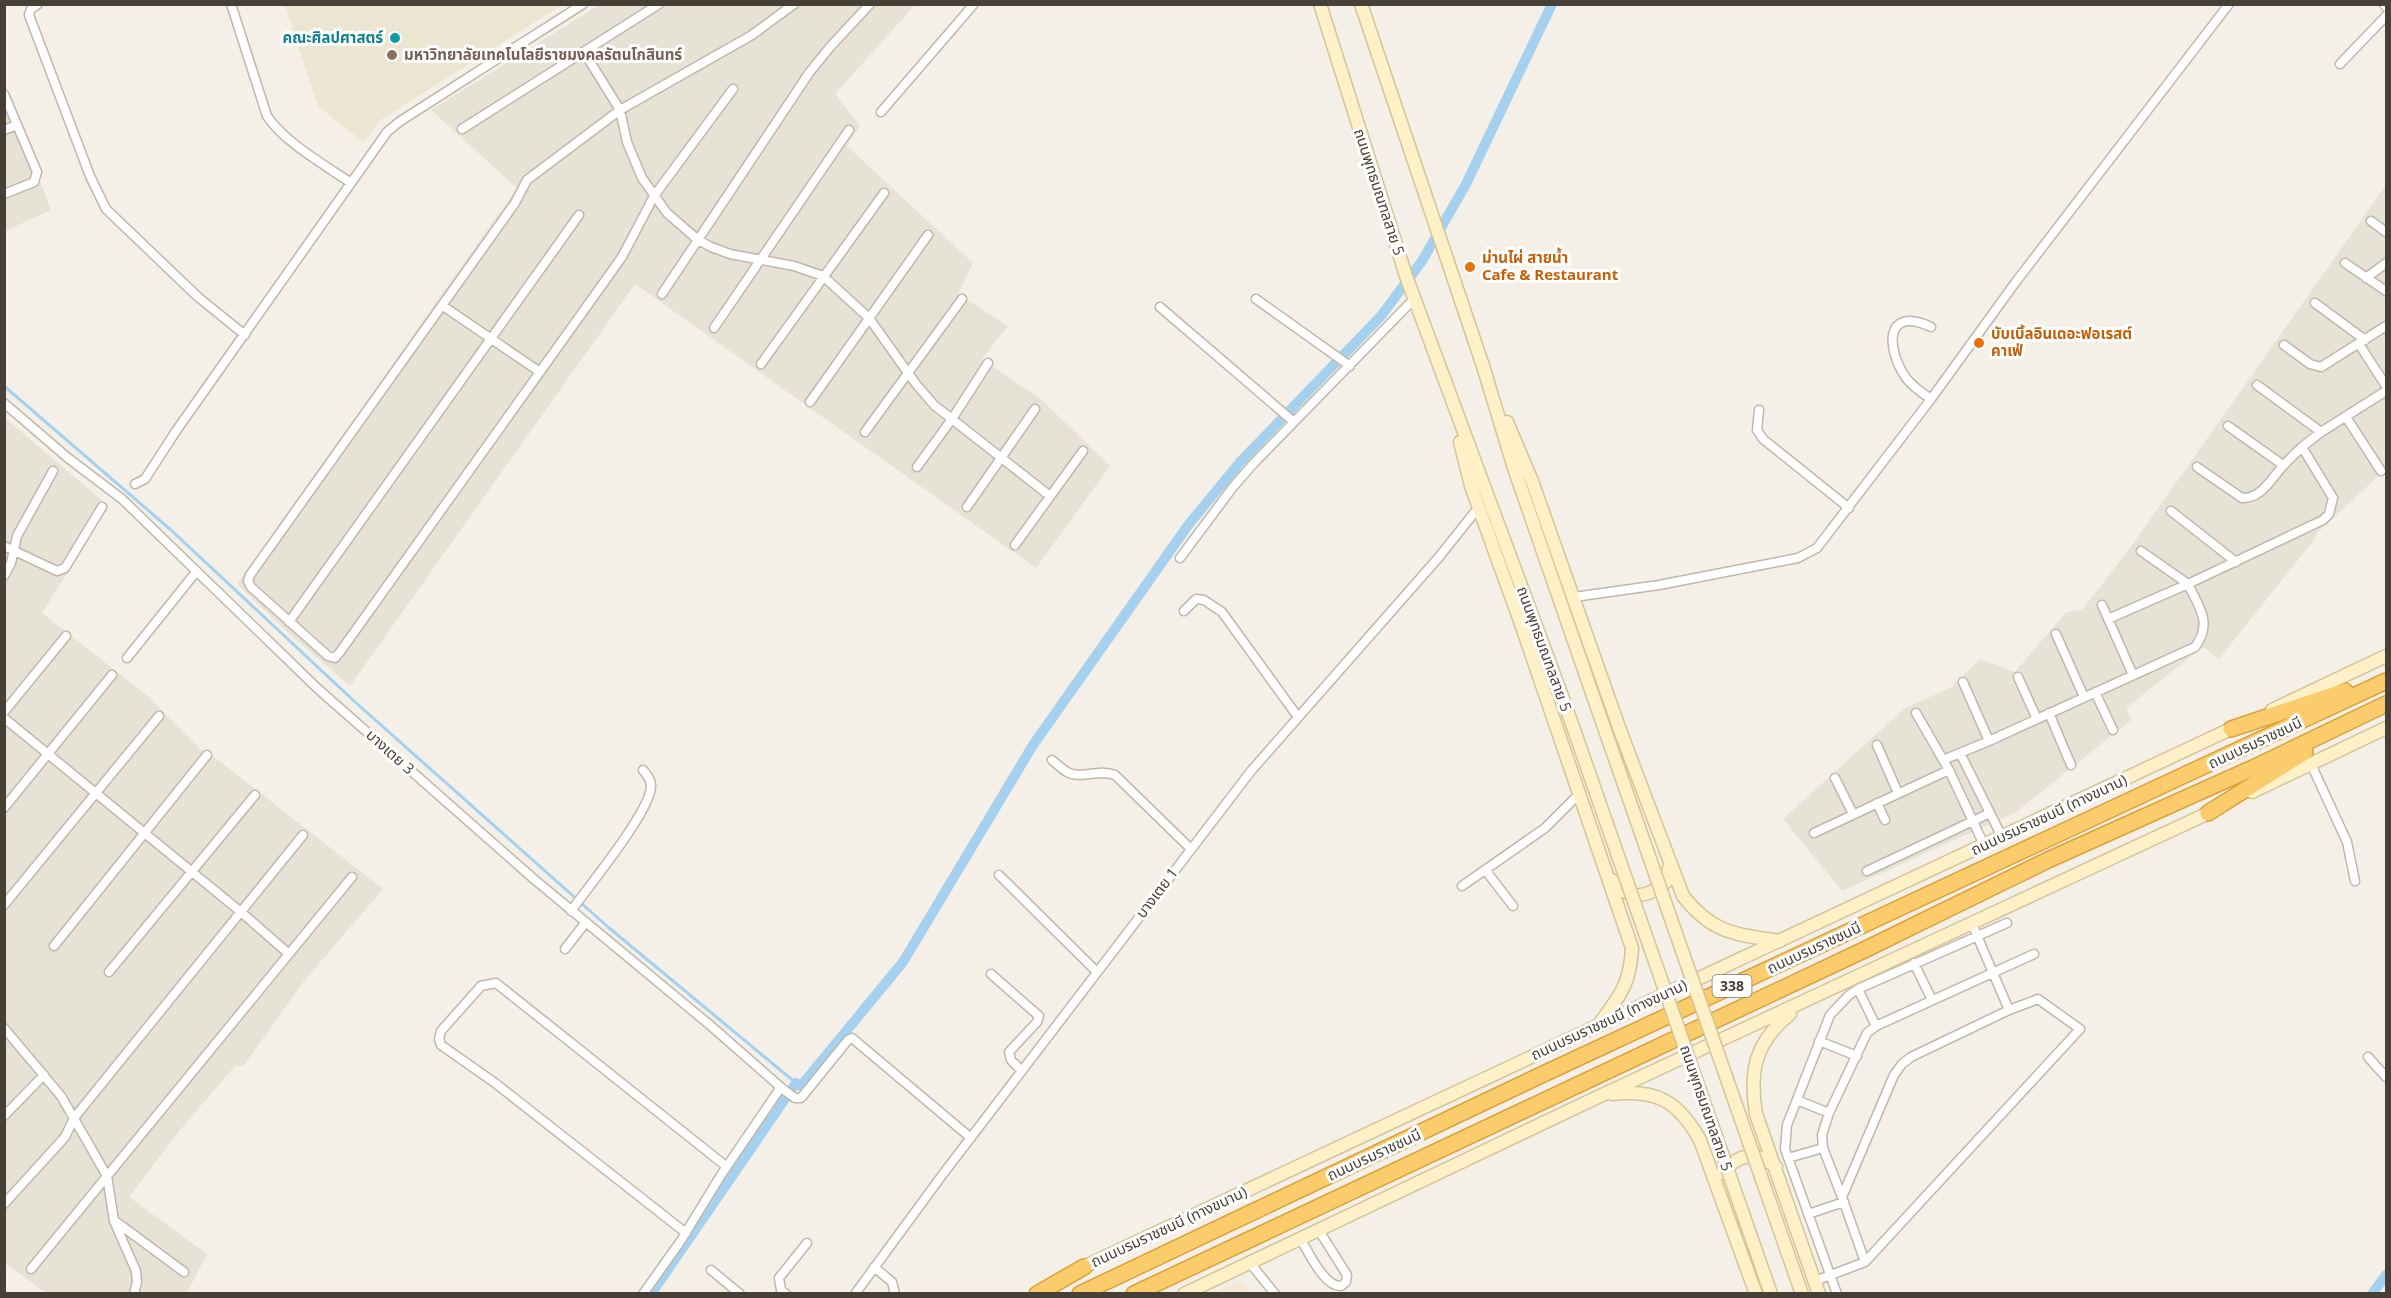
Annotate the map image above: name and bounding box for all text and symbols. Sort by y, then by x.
place label: คณะศิลปศาสตร์ [282,27,383,47]
marker: คณะศิลปศาสตร์ [388,31,402,45]
place label: มหาวิทยาลัยเทคโนโลยีราชมงคลรัตนโกสินทร์ [404,44,682,64]
marker: มหาวิทยาลัยเทคโนโลยีราชมงคลรัตนโกสินทร์ [385,48,399,62]
street label: ถนนพุทธมณฑลสาย 5 [1350,126,1410,258]
place label: ม่านไผ่ สายน้ำ Cafe & Restaurant [1482,247,1619,284]
marker: ม่านไผ่ สายน้ำ Cafe & Restaurant [1463,260,1477,274]
place label: บับเบิ้ลอินเดอะฟอเรสต์ คาเฟ่ [1991,323,2132,360]
marker: บับเบิ้ลอินเดอะฟอเรสต์ คาเฟ่ [1972,336,1986,350]
street label: ถนนพุทธมณฑลสาย 5 [1513,583,1577,714]
street label: ถนนบรมราชชนนี [2204,712,2305,773]
street label: บางเตย 3 [362,724,419,778]
street label: ถนนบรมราชชนนี (ทางขนาน) [1967,769,2130,859]
street label: บางเตย 1 [1131,863,1182,922]
street label: ถนนบรมราชชนนี [1763,917,1864,978]
street label: ถนนบรมราชชนนี (ทางขนาน) [1527,974,1690,1064]
road number: 338 [1712,975,1752,997]
street label: ถนนพุทธมณฑลสาย 5 [1676,1042,1738,1173]
street label: ถนนบรมราชชนนี [1323,1124,1424,1185]
street label: ถนนบรมราชชนนี (ทางขนาน) [1087,1181,1250,1271]

